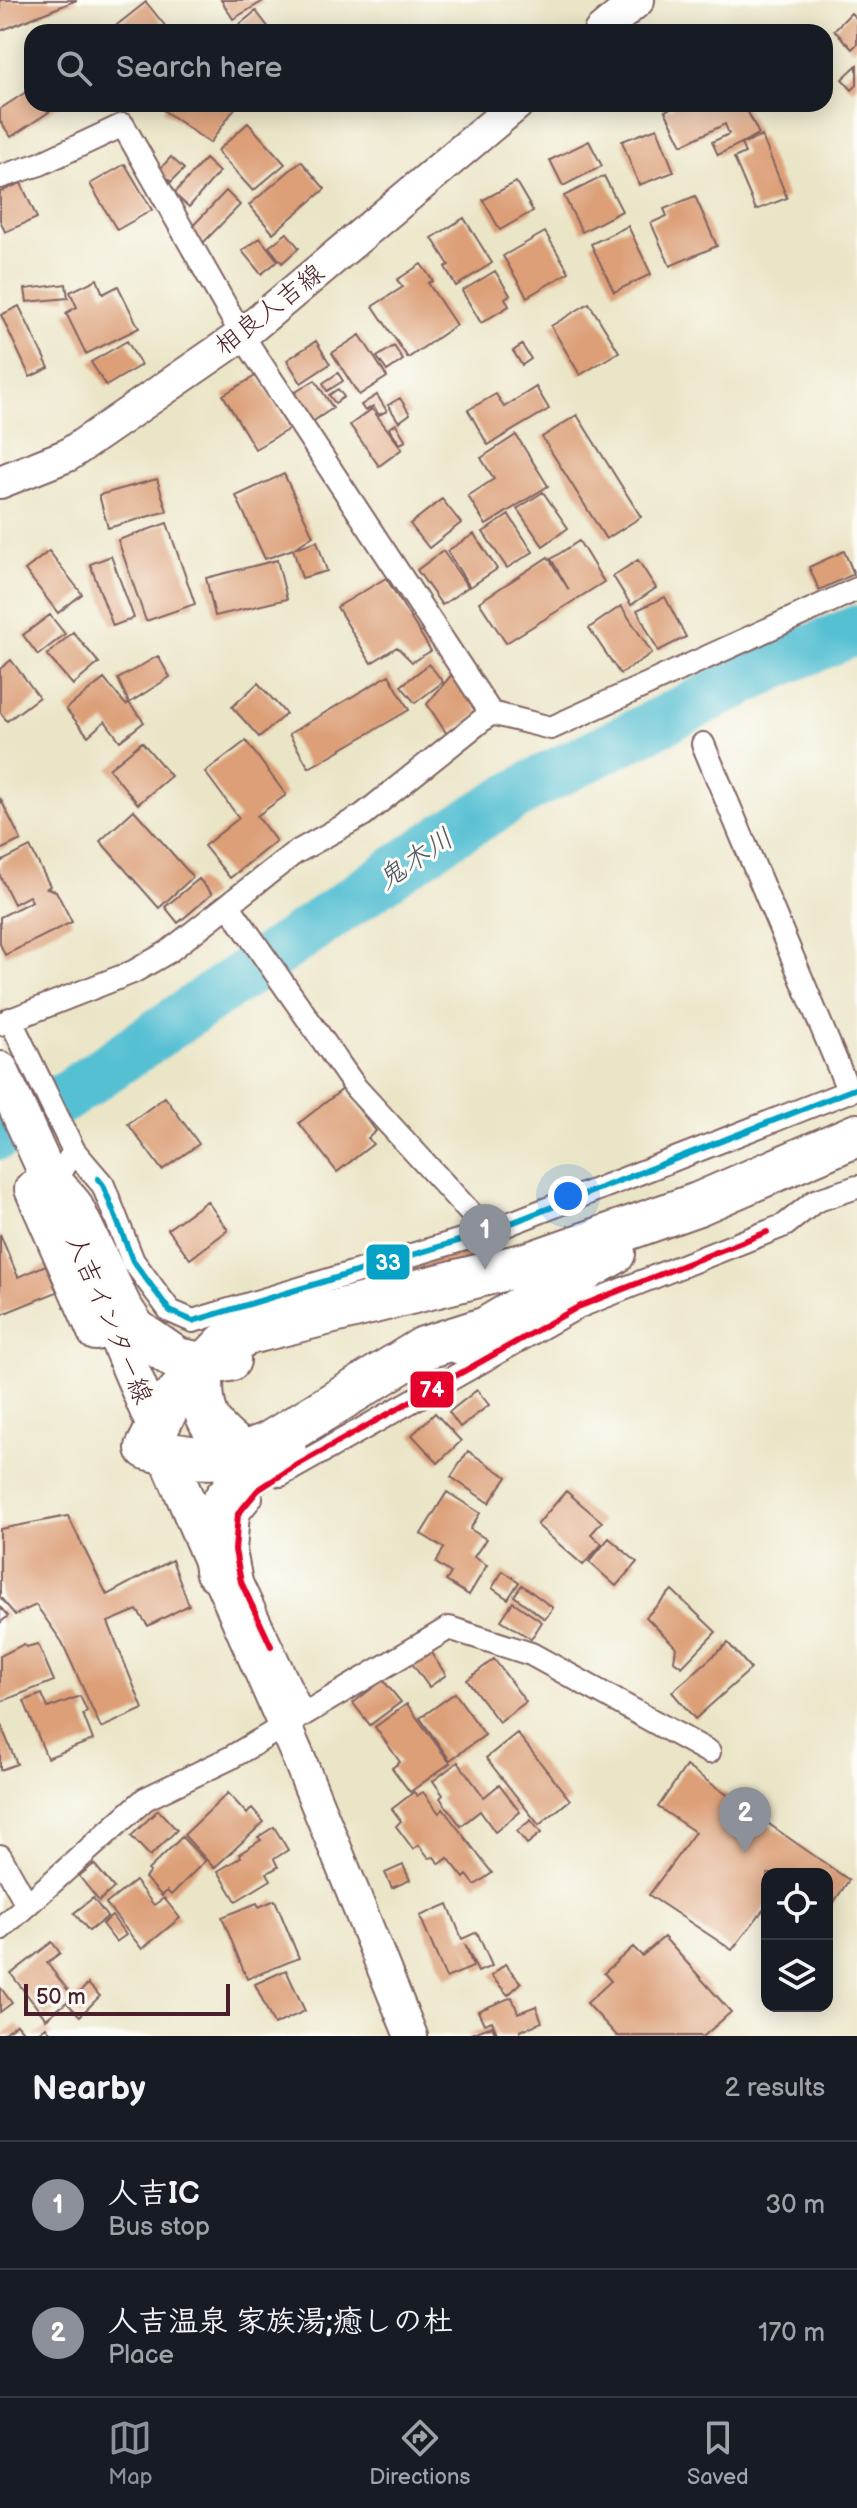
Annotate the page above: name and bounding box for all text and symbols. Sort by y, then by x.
search box [24,24,833,112]
icon: search [52,46,96,90]
text: Search here [116,50,282,86]
street label: 相良人吉線 [209,258,331,362]
water label: 鬼木川 [372,822,460,896]
your location [548,1176,588,1216]
pin: 1 [459,1204,511,1270]
street label: 人吉インター線 [59,1230,158,1409]
line badge: 33 [365,1243,411,1281]
text: 33 [375,1250,401,1277]
line badge: 74 [409,1370,455,1409]
text: 74 [419,1377,445,1404]
pin: 2 [719,1787,771,1853]
map controls [761,1868,833,2012]
button: locate [761,1868,833,1940]
button: layers [761,1940,833,2012]
scale bar [24,1980,230,2016]
text: 50 m [36,1984,86,2011]
text: Nearby [32,2068,146,2109]
text: 2 results [725,2073,825,2104]
text: 人吉IC [108,2176,200,2212]
text: 1 [53,2190,63,2221]
text: 30 m [765,2190,825,2221]
text: Bus stop [108,2212,210,2243]
text: 人吉温泉 家族湯;癒しの杜 [108,2304,453,2340]
text: 2 [50,2318,66,2349]
text: 170 m [758,2318,825,2349]
text: Place [108,2340,174,2371]
tab: Map [108,2416,153,2491]
tab: Directions [369,2416,470,2491]
tab: Saved [687,2416,749,2491]

